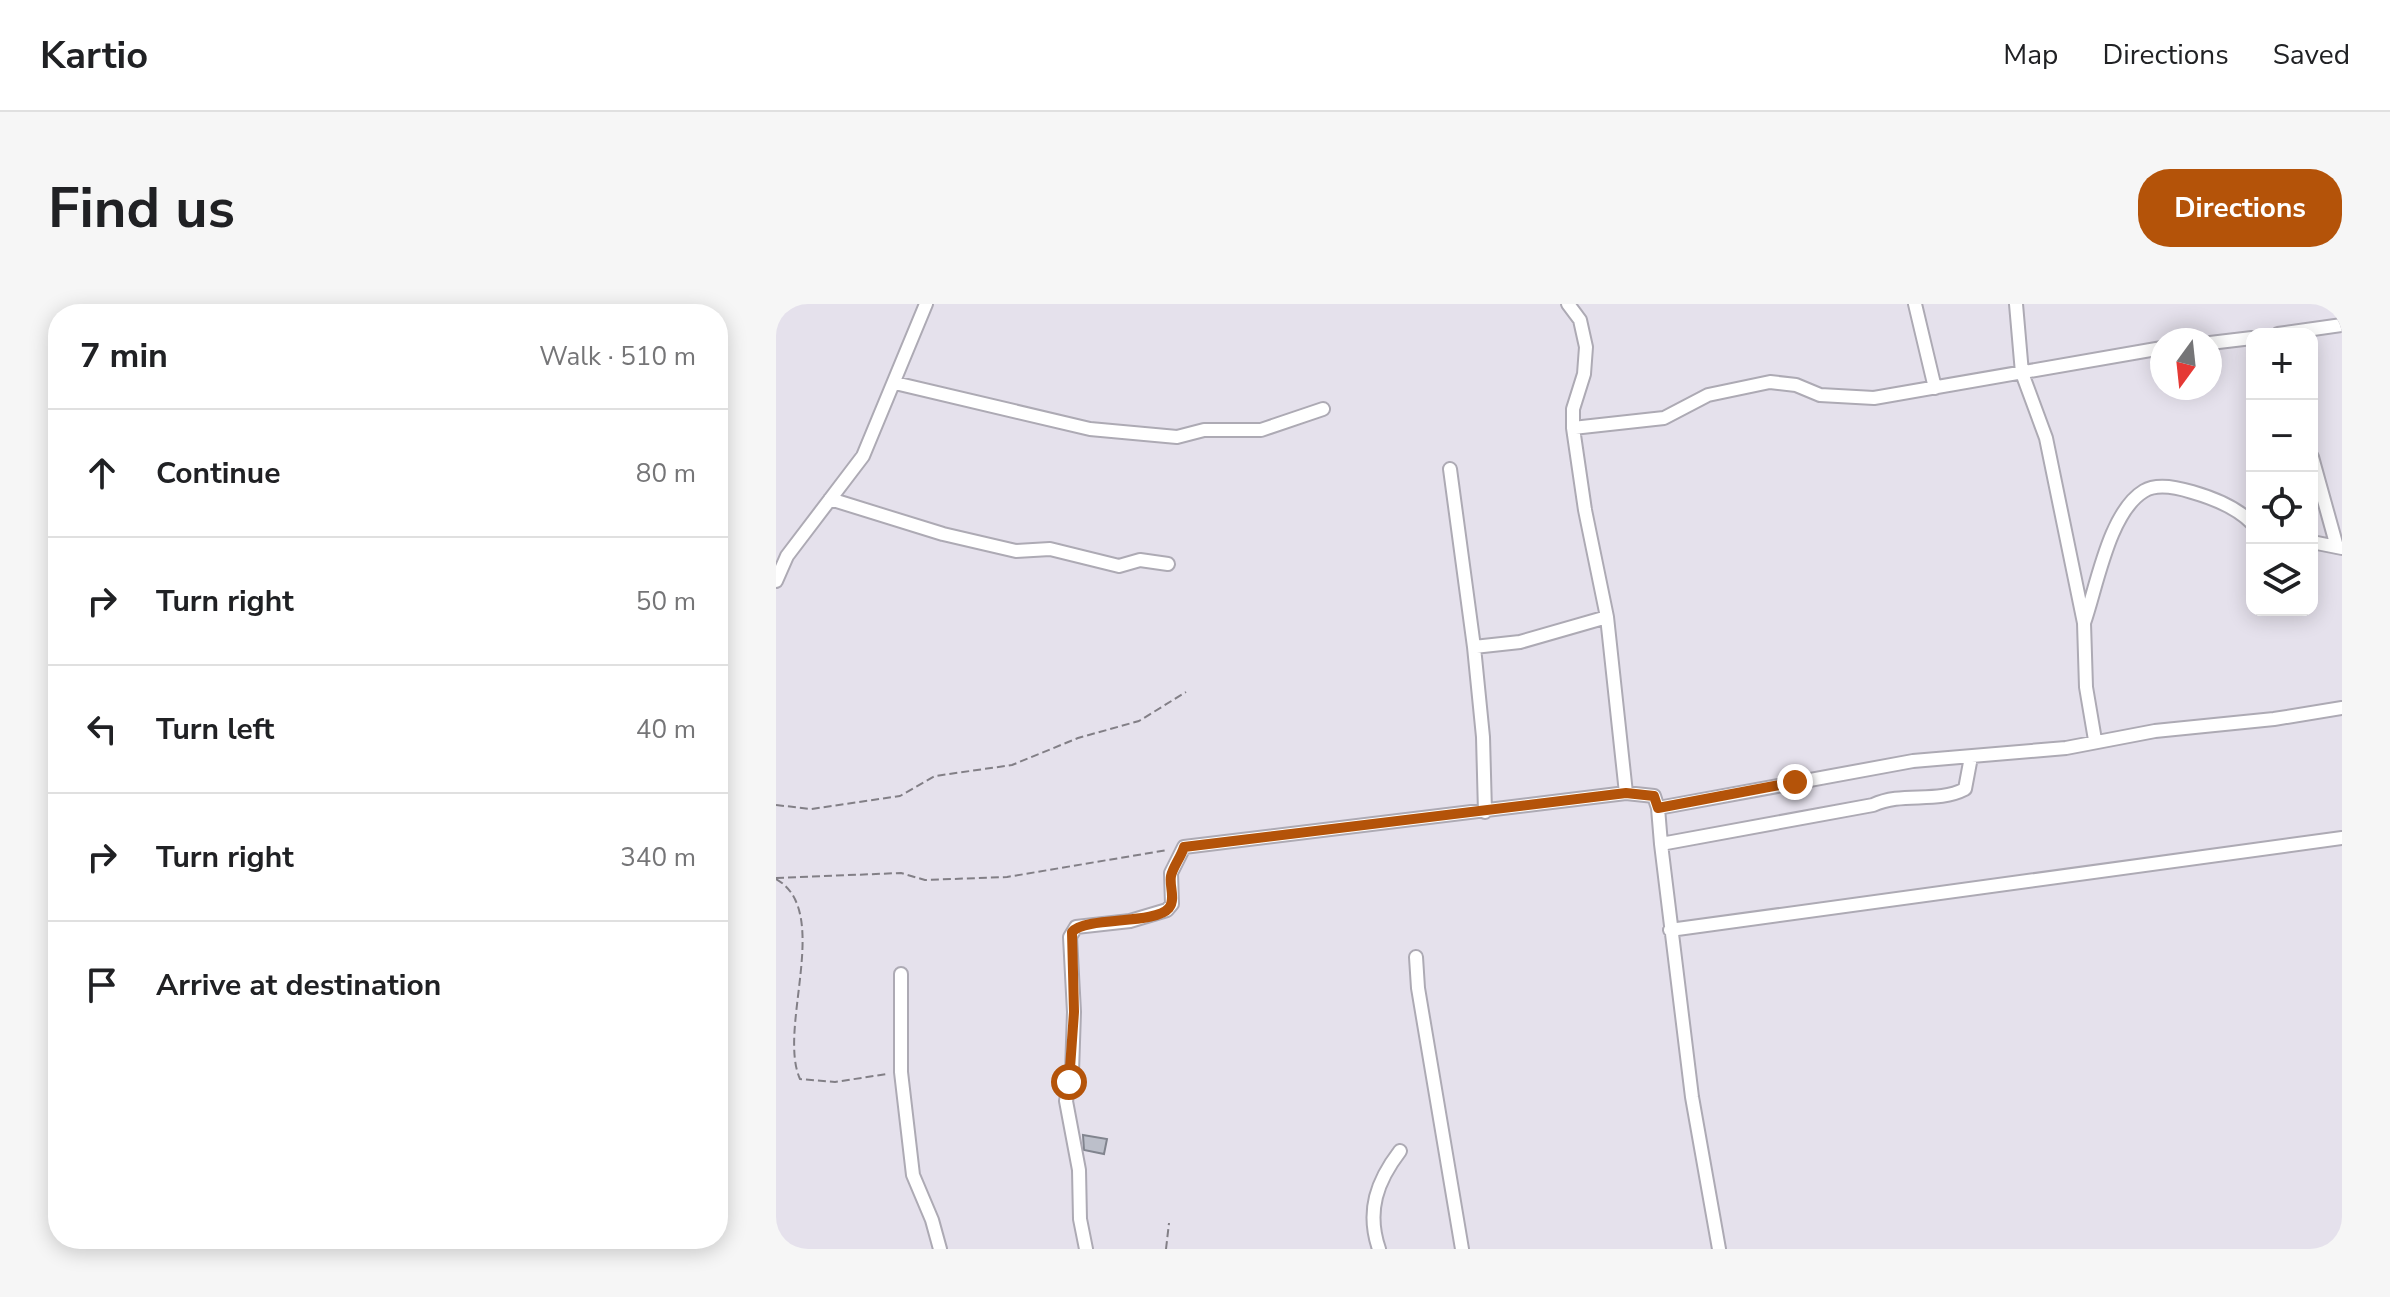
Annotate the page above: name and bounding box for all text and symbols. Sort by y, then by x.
text: Kartio [40,30,148,81]
text: Map [2003,36,2058,74]
text: Directions [2102,36,2229,74]
text: Saved [2273,36,2350,74]
button: Directions [2138,169,2342,247]
text: Find us [48,170,235,247]
north arrow [2150,328,2222,400]
map controls [2246,328,2318,616]
button: + [2246,328,2318,400]
text: 7 min [80,333,168,379]
text: Walk · 510 m [539,339,696,374]
button: − [2246,400,2318,472]
icon: ahead [80,451,124,495]
text: Continue [156,453,281,494]
text: 80 m [636,456,696,491]
button: locate [2246,472,2318,544]
button: layers [2246,544,2318,616]
icon: right [80,579,124,623]
text: Turn right [156,581,294,622]
text: 50 m [636,584,696,619]
icon: left [80,707,124,751]
text: Turn left [156,709,274,750]
text: 40 m [636,712,696,747]
route end [1777,764,1813,800]
icon: right [80,835,124,879]
text: Turn right [156,837,294,878]
text: 340 m [620,840,696,875]
icon: arrive [80,963,124,1007]
text: Arrive at destination [156,965,441,1006]
route start [1051,1064,1087,1100]

